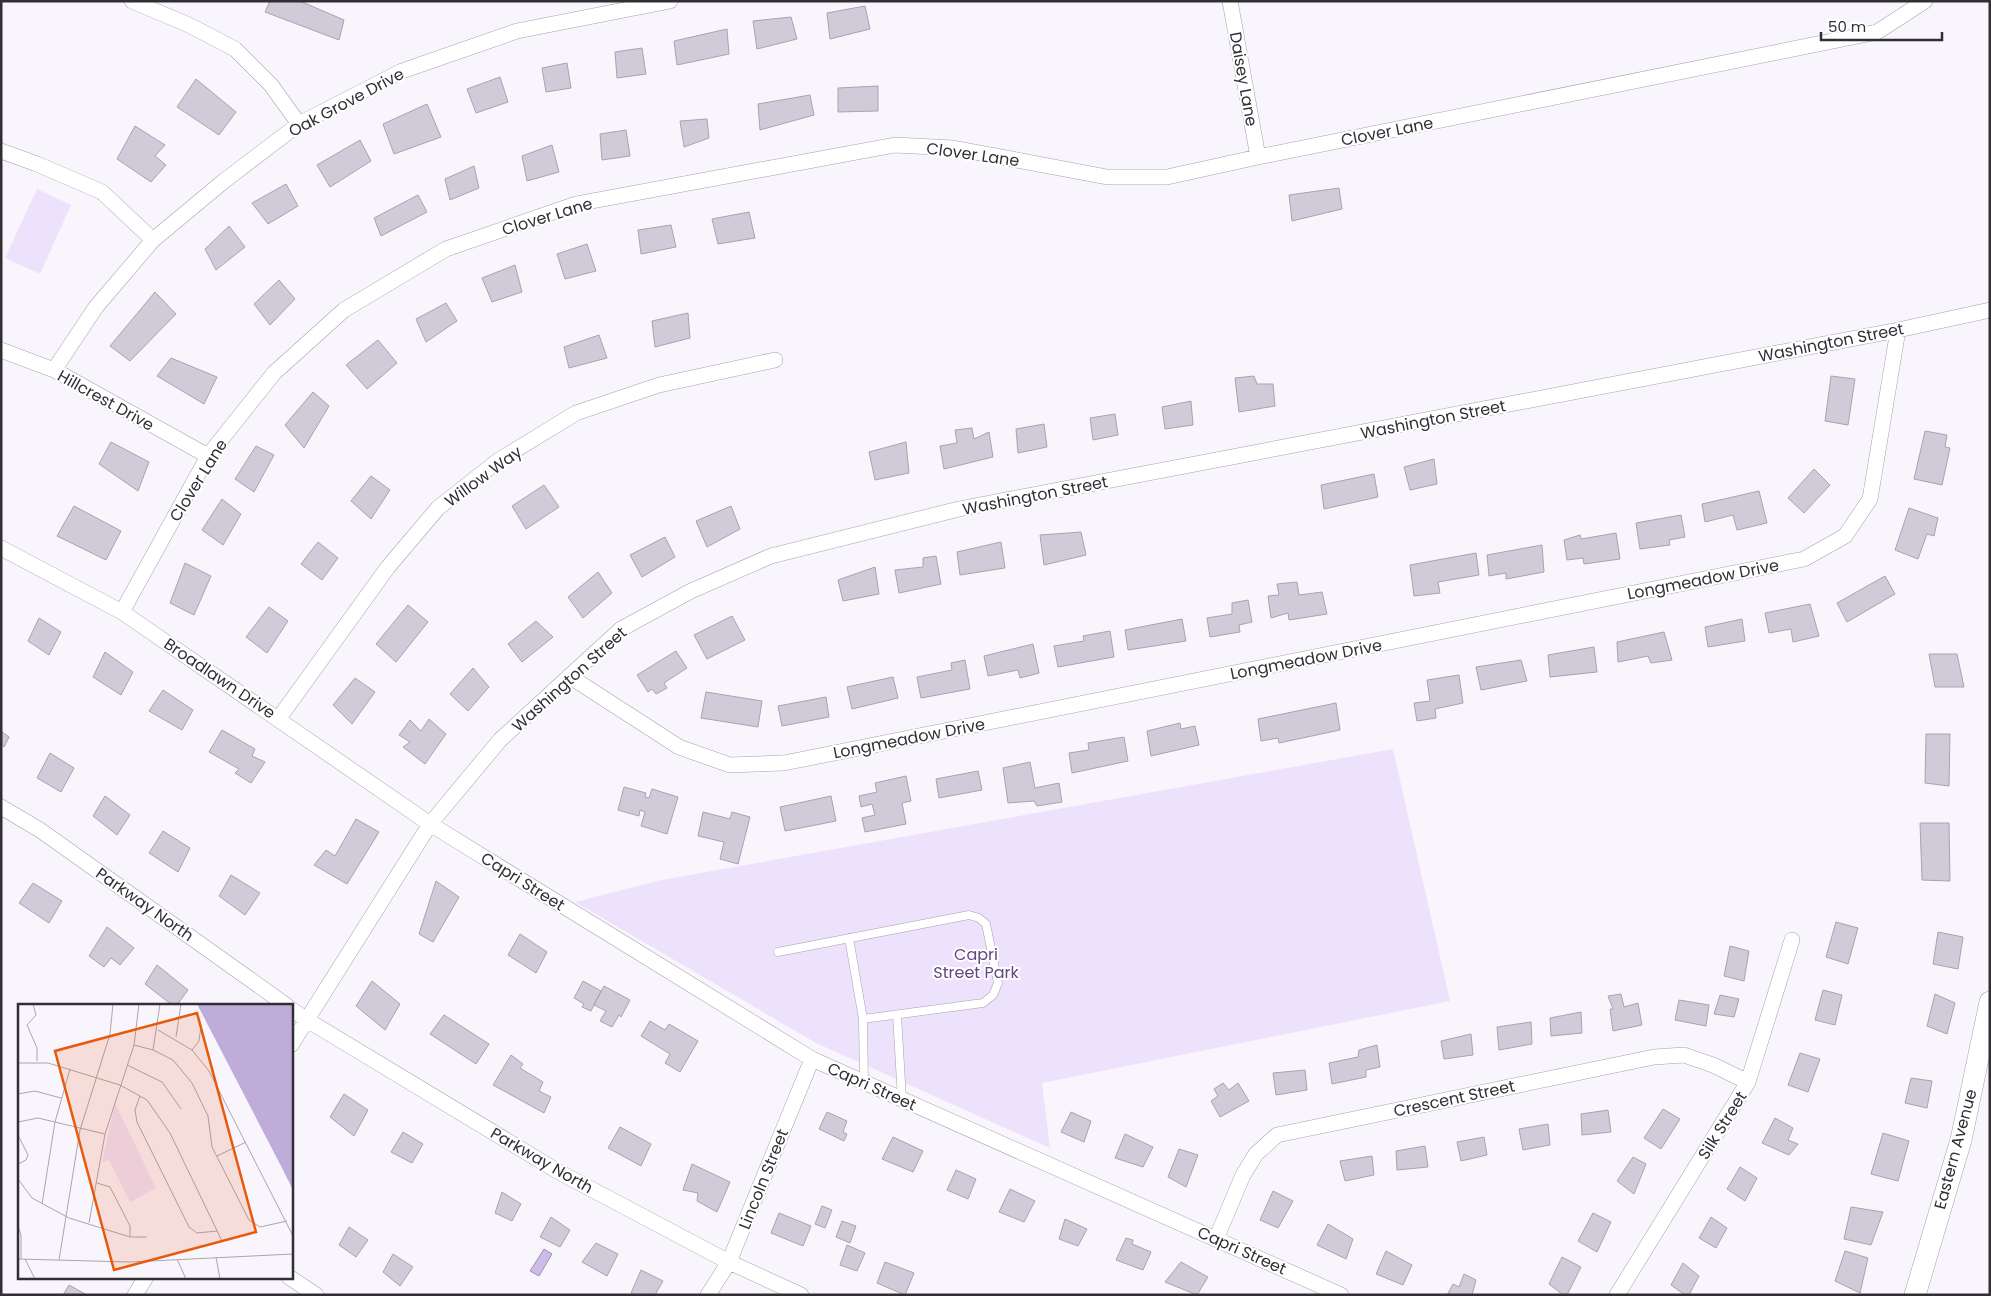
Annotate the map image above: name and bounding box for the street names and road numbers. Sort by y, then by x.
street label: Daisey Lane [1224,30,1263,128]
street label: Oak Grove Drive [284,62,408,143]
street label: Clover Lane [1339,111,1435,152]
street label: Clover Lane [925,137,1021,172]
street label: Clover Lane [499,192,595,241]
street label: Washington Street [1757,317,1906,368]
street label: Hillcrest Drive [53,364,158,436]
street label: Washington Street [1359,394,1508,445]
street label: Clover Lane [164,434,233,526]
street label: Willow Way [440,441,527,512]
street label: Washington Street [961,470,1110,521]
street label: Longmeadow Drive [1625,553,1781,605]
street label: Washington Street [507,621,632,737]
street label: Broadlawn Drive [159,632,280,724]
street label: Longmeadow Drive [1228,633,1384,685]
street label: Longmeadow Drive [831,712,987,764]
street label: Capri Street [476,846,569,916]
street label: Parkway North [91,862,198,947]
street label: Capri Street [824,1057,920,1116]
street label: Crescent Street [1391,1074,1517,1123]
street label: Eastern Avenue [1928,1086,1983,1212]
street label: Silk Street [1692,1087,1753,1164]
street label: Parkway North [486,1122,597,1199]
street label: Lincoln Street [733,1125,794,1233]
street label: Capri Street [1194,1221,1290,1280]

